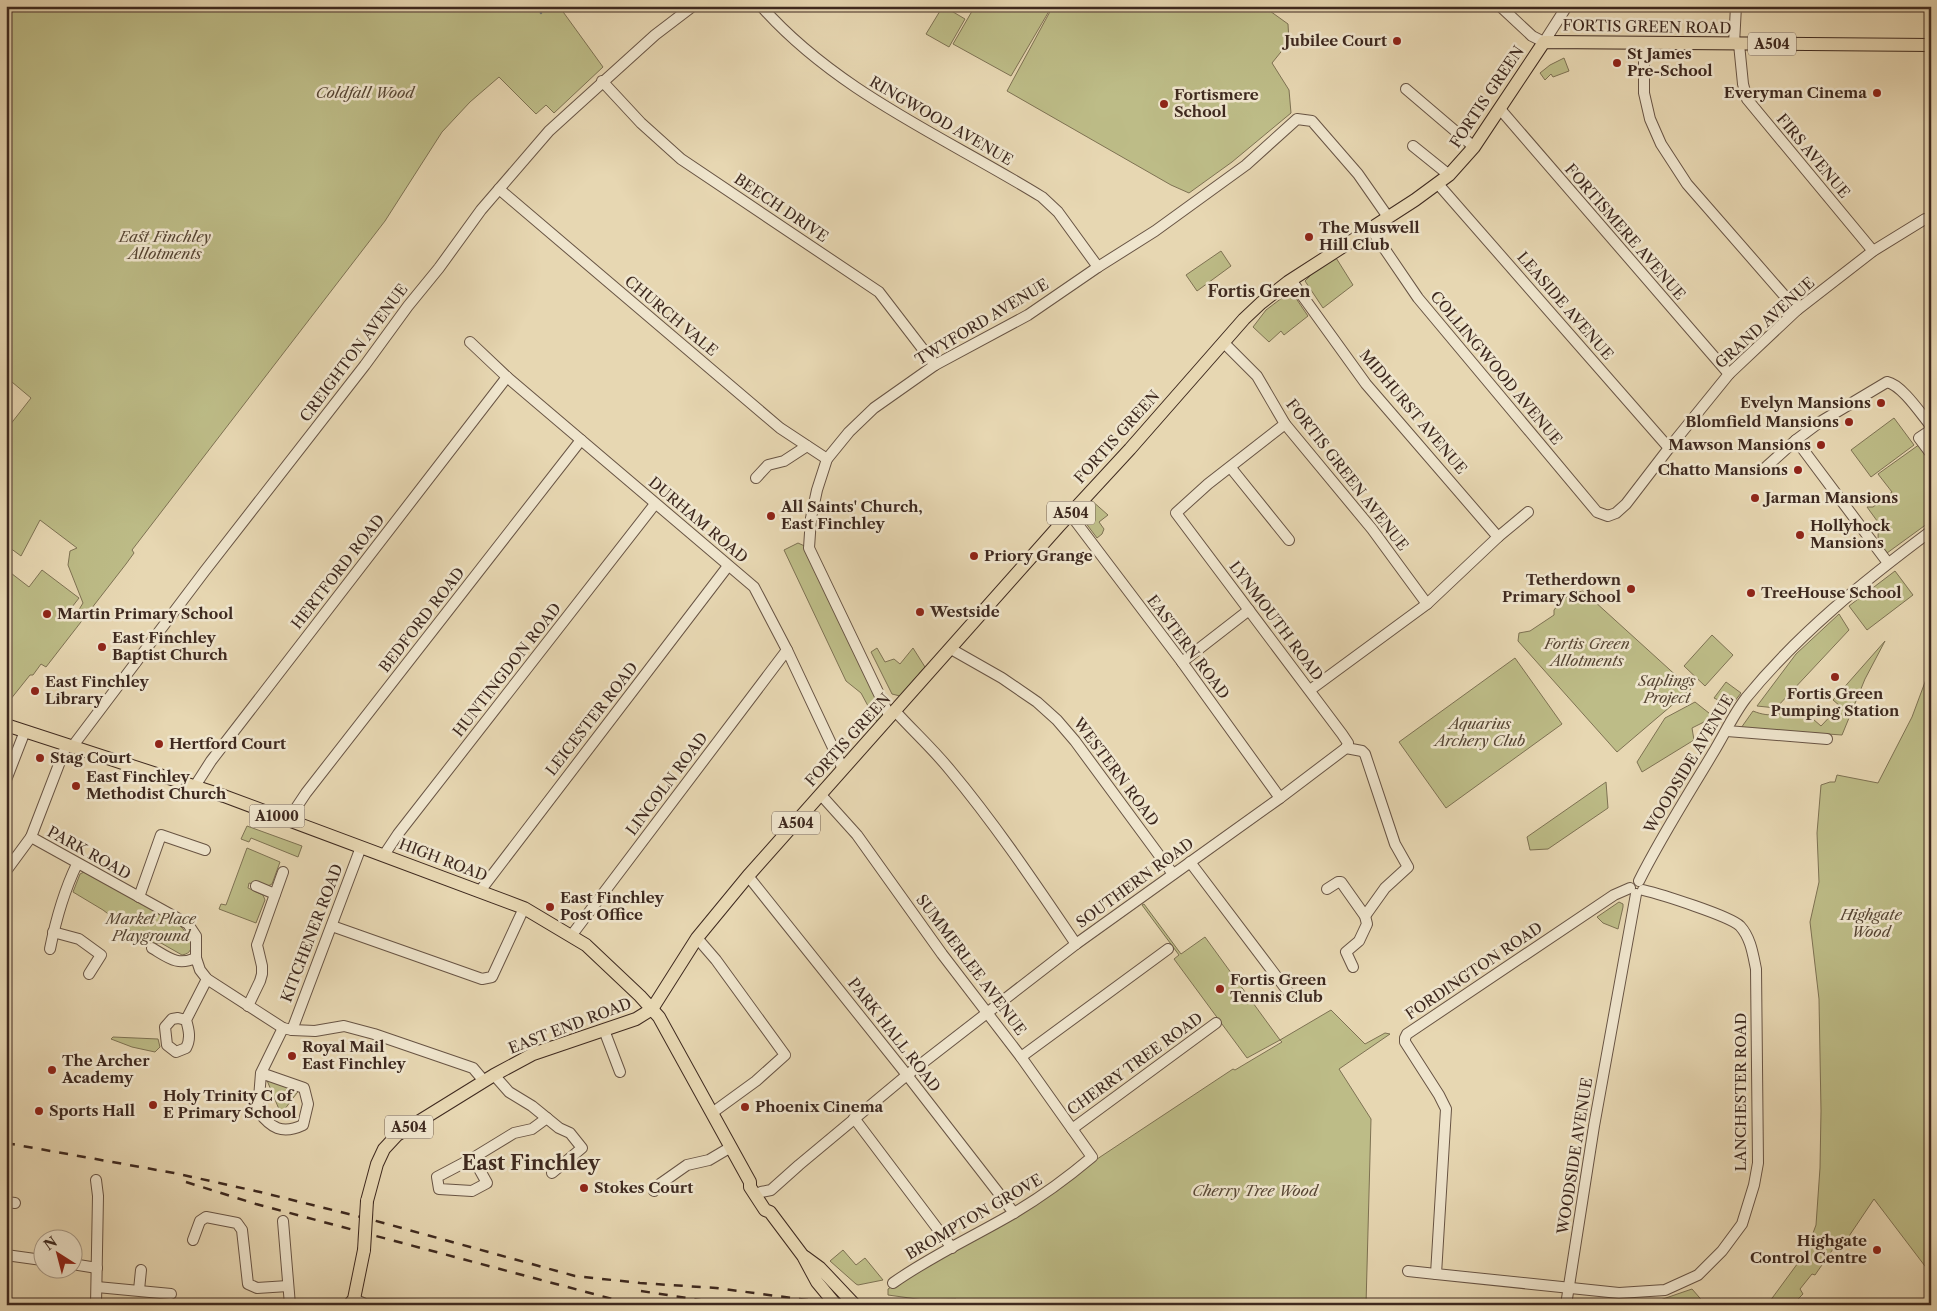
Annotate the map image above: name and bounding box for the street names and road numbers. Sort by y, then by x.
street label: FORTIS GREEN ROAD [1562,16,1732,37]
road number: A504 [1748,33,1796,56]
street label: FORTIS GREEN [1446,42,1528,151]
street label: RINGWOOD AVENUE [866,72,1016,169]
street label: FIRS AVENUE [1773,110,1854,202]
street label: FORTISMERE AVENUE [1561,160,1690,304]
street label: BEECH DRIVE [731,169,832,246]
street label: LEASIDE AVENUE [1513,248,1617,364]
street label: CHURCH VALE [621,271,722,360]
street label: GRAND AVENUE [1711,273,1818,372]
street label: TWYFORD AVENUE [912,274,1052,369]
street label: CREIGHTON AVENUE [295,280,412,425]
street label: COLLINGWOOD AVENUE [1426,287,1566,448]
street label: MIDHURST AVENUE [1356,346,1471,478]
street label: FORTIS GREEN [1070,386,1163,487]
street label: FORTIS GREEN AVENUE [1282,395,1413,554]
street label: DURHAM ROAD [645,473,752,567]
road number: A504 [1047,502,1095,524]
street label: HERTFORD ROAD [287,511,388,633]
street label: LYNMOUTH ROAD [1225,557,1328,684]
street label: BEDFORD ROAD [375,563,468,676]
street label: EASTERN ROAD [1143,591,1234,703]
street label: HUNTINGDON ROAD [448,599,565,741]
street label: LEICESTER ROAD [541,658,642,779]
street label: FORTIS GREEN [801,689,894,790]
street label: WOODSIDE AVENUE [1639,691,1738,837]
street label: WESTERN ROAD [1069,713,1163,830]
street label: LINCOLN ROAD [622,729,711,839]
road number: A1000 [250,804,304,828]
road number: A504 [772,811,820,834]
street label: PARK ROAD [44,822,134,883]
street label: HIGH ROAD [396,834,490,885]
street label: SOUTHERN ROAD [1072,834,1197,932]
street label: KITCHENER ROAD [276,861,347,1005]
street label: SUMMERLEE AVENUE [912,891,1031,1039]
street label: FORDINGTON ROAD [1402,918,1546,1023]
street label: PARK HALL ROAD [844,974,945,1096]
street label: EAST END ROAD [506,993,634,1058]
street label: CHERRY TREE ROAD [1063,1008,1206,1119]
street label: LANCHESTER ROAD [1731,1013,1750,1171]
street label: WOODSIDE AVENUE [1553,1076,1596,1237]
road number: A504 [385,1116,433,1138]
street label: BROMPTON GROVE [902,1170,1045,1263]

